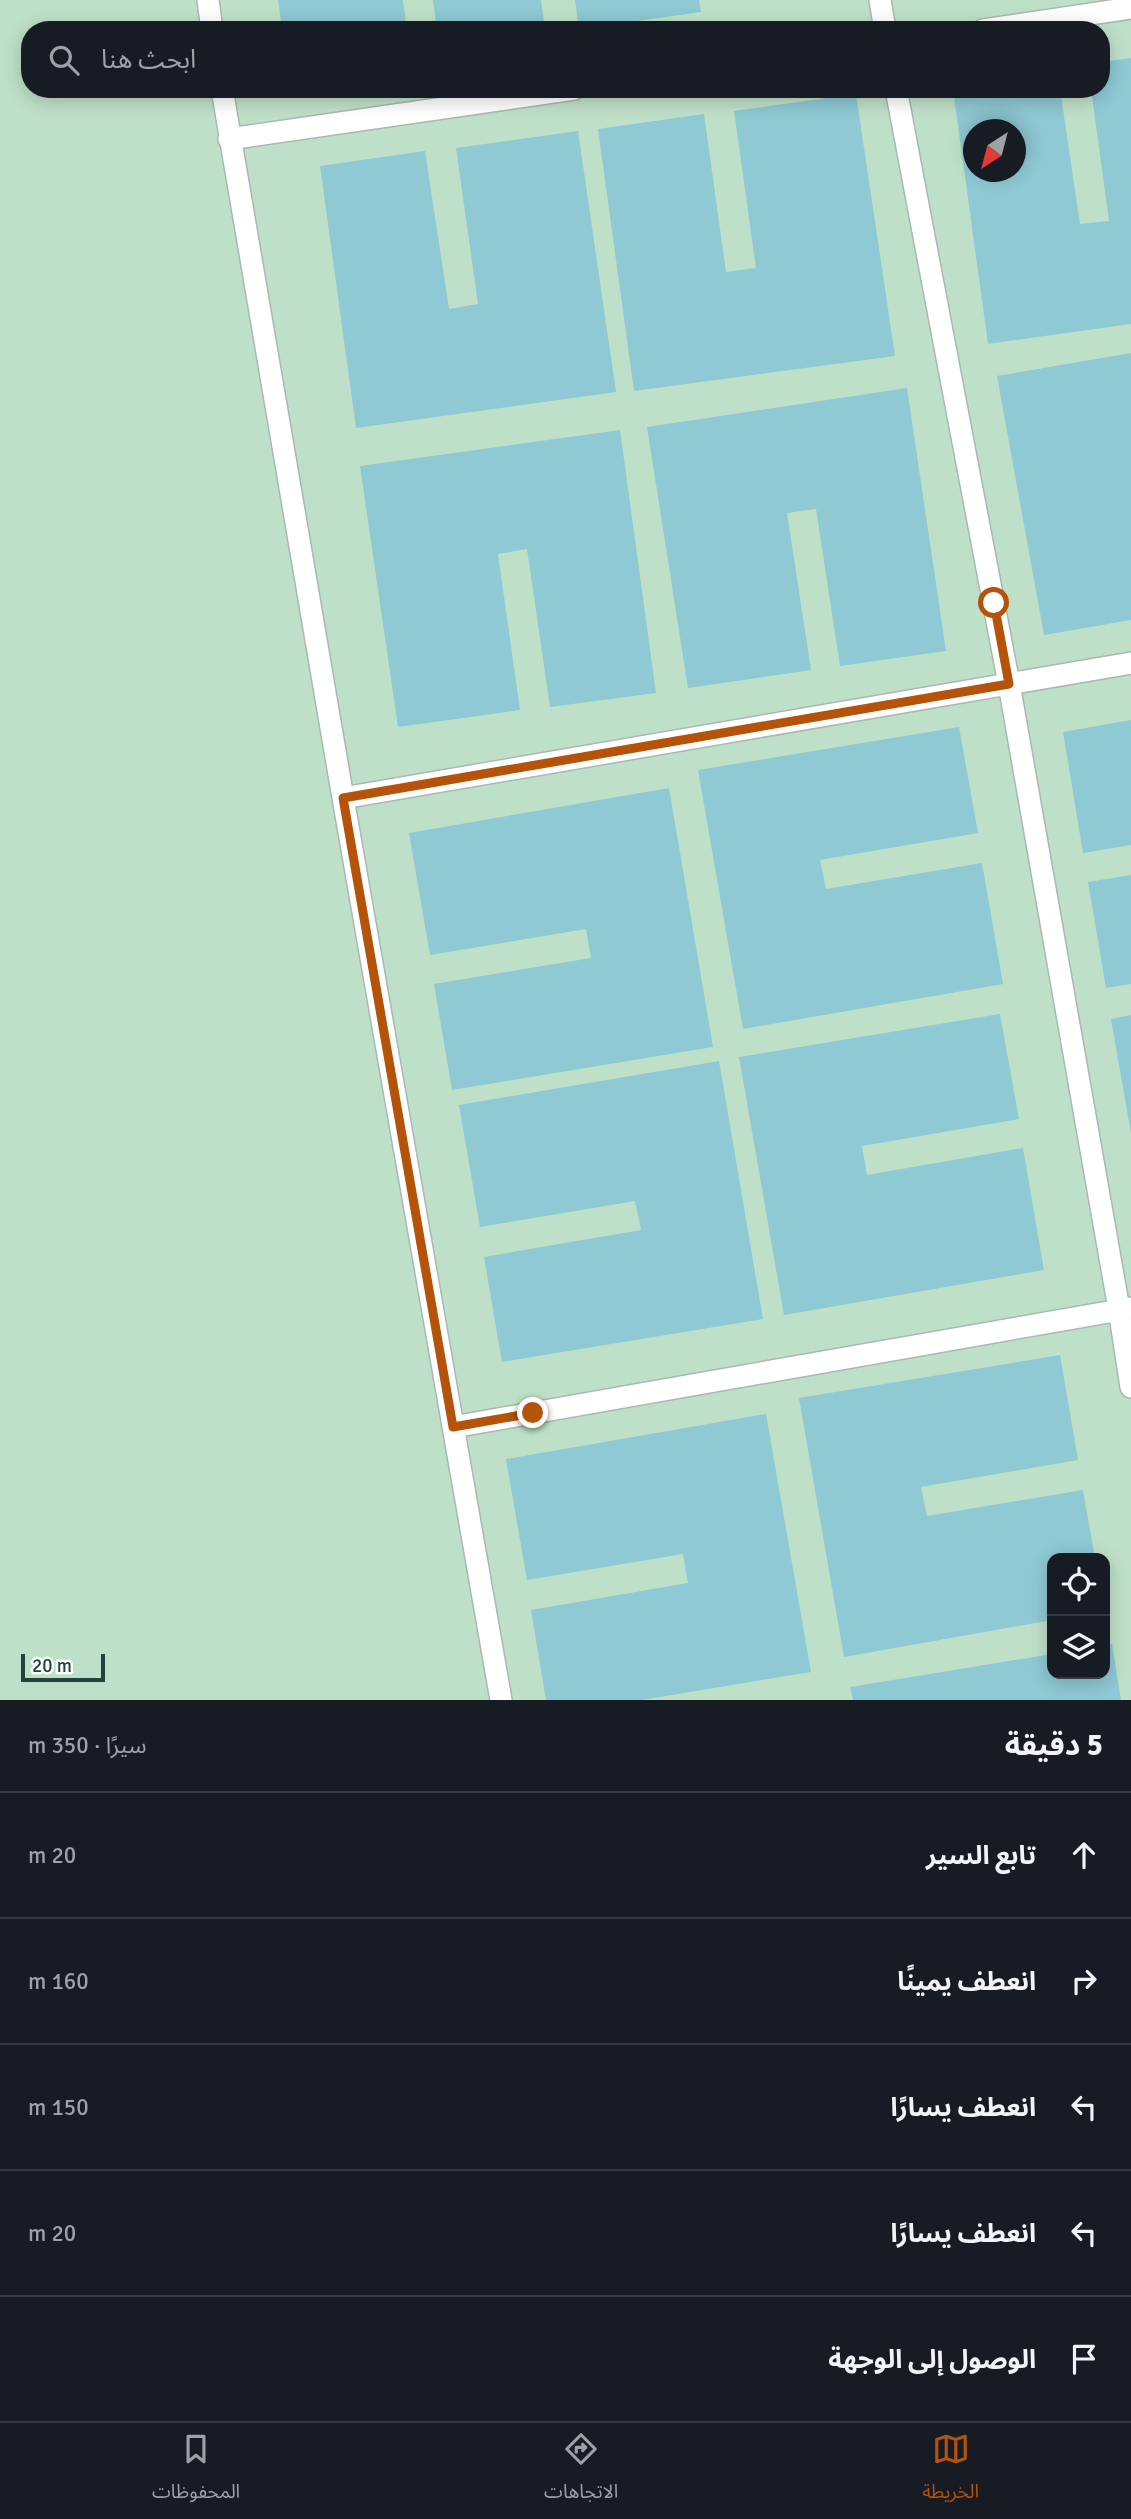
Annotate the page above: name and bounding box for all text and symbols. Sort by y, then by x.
search box [21,21,1110,98]
icon: search [45,41,83,79]
text: ابحث هنا [101,44,196,76]
north arrow [963,119,1026,182]
route start [978,587,1009,618]
route end [517,1397,548,1428]
map controls [1047,1553,1110,1679]
button: locate [1047,1553,1110,1616]
button: layers [1047,1616,1110,1679]
scale bar [21,1651,105,1683]
text: 20 m [32,1654,72,1678]
text: 5 دقيقة [1005,1727,1103,1764]
text: سيرًا · 350 m [28,1731,146,1760]
icon: ahead [1065,1836,1103,1874]
text: تابع السير [926,1840,1036,1872]
text: 20 m [28,1841,76,1870]
icon: right [1065,1962,1103,2000]
text: انعطف يمينًا [897,1966,1036,1998]
text: 160 m [28,1967,89,1996]
icon: left [1065,2088,1103,2126]
text: انعطف يسارًا [891,2092,1036,2124]
text: 150 m [28,2093,89,2122]
icon: left [1065,2214,1103,2252]
text: انعطف يسارًا [891,2218,1036,2250]
text: 20 m [28,2219,76,2248]
icon: arrive [1065,2340,1103,2378]
text: الوصول إلى الوجهة [828,2344,1036,2376]
tab: المحفوظات [152,2430,240,2512]
tab: الاتجاهات [544,2430,618,2512]
tab: الخريطة [922,2430,979,2512]

